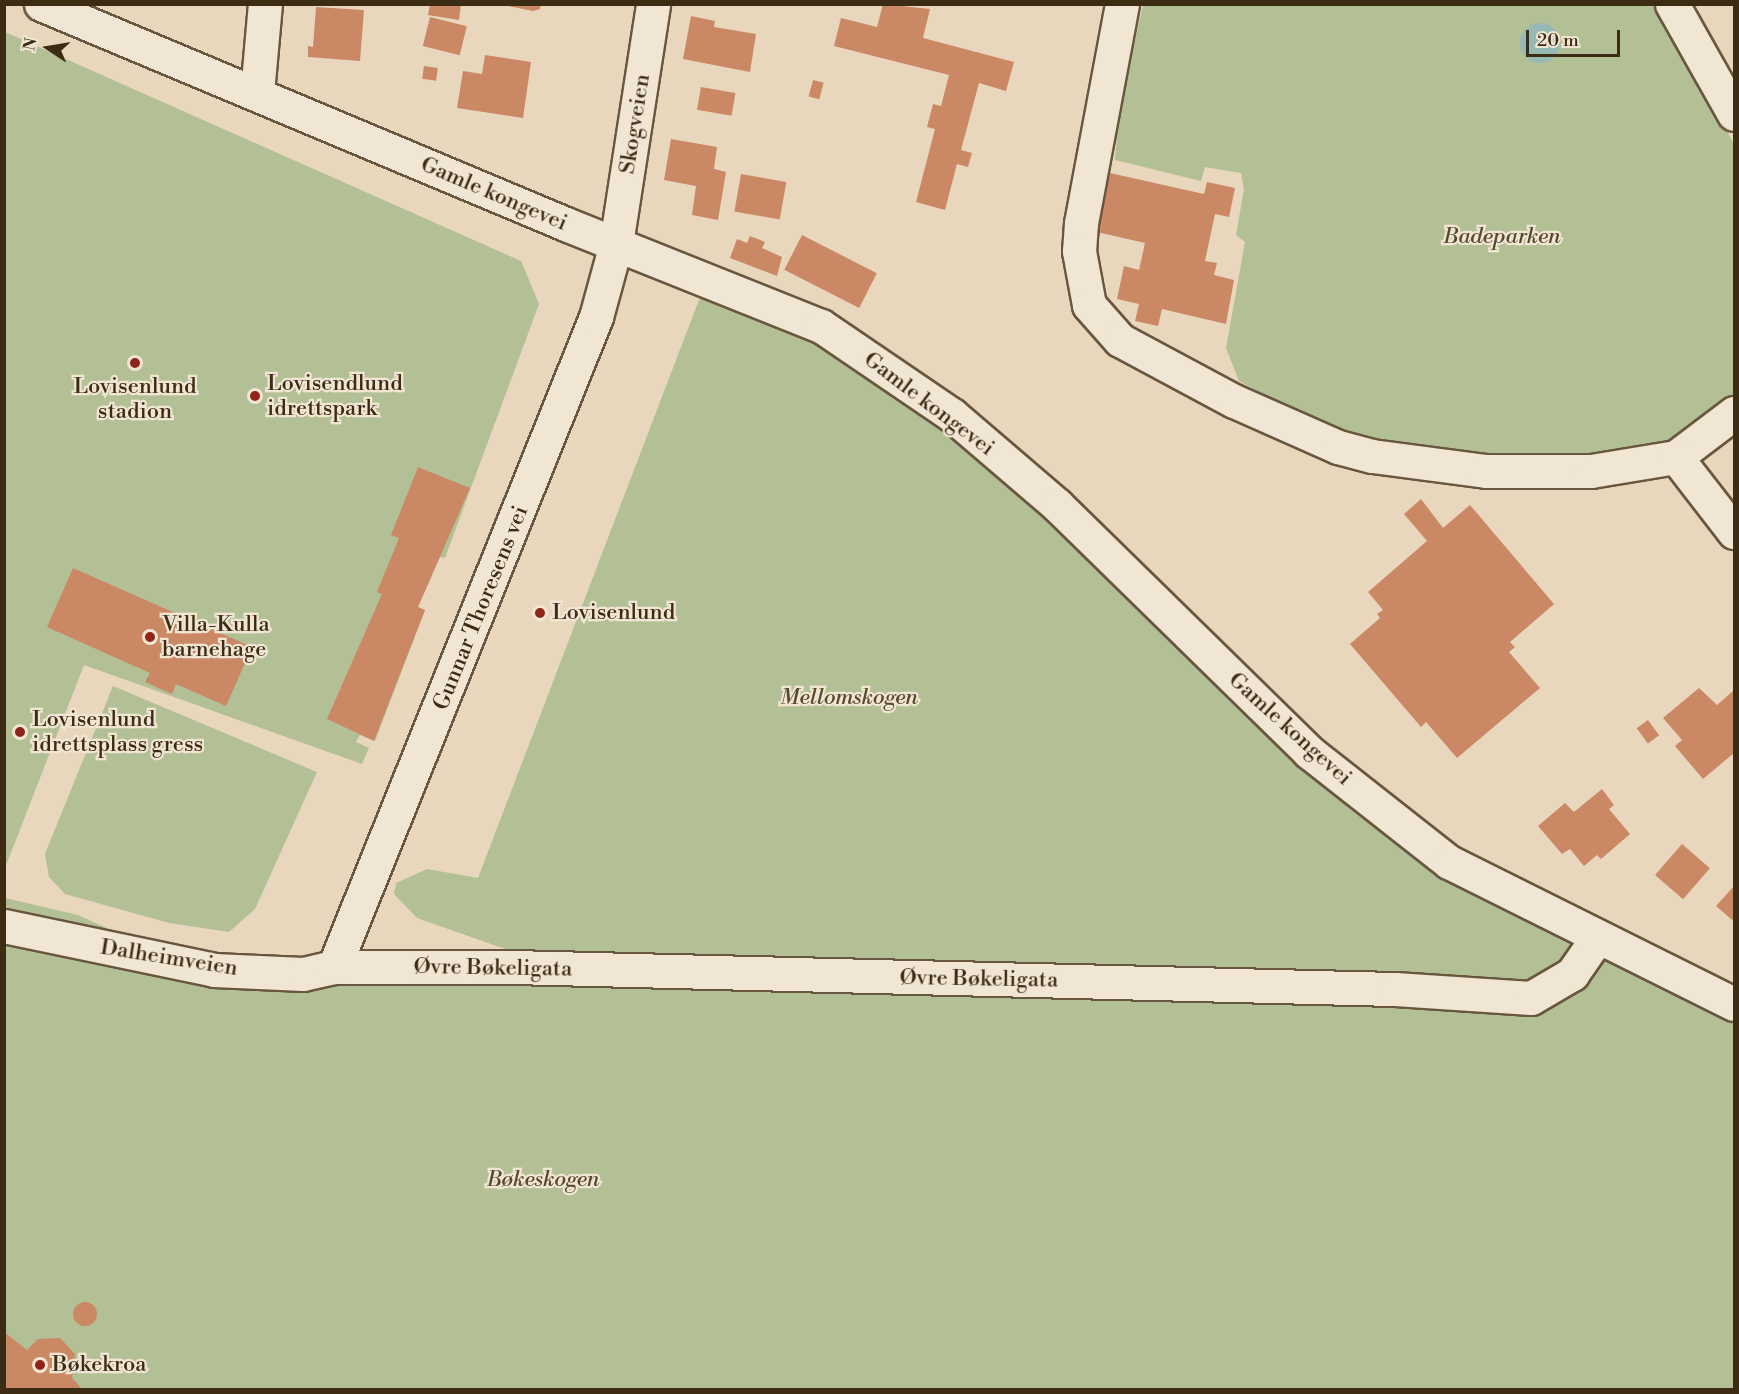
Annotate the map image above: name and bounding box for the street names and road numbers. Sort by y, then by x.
street label: Skogveien [614,72,656,176]
street label: Gamle kongevei [417,151,571,237]
street label: Gamle kongevei [859,346,999,462]
street label: Gunnar Thoresens vei [428,502,534,714]
street label: Gamle kongevei [1223,667,1357,791]
street label: Dalheimveien [99,934,239,982]
street label: Øvre Bøkeligata [414,953,572,983]
street label: Øvre Bøkeligata [900,964,1058,994]

